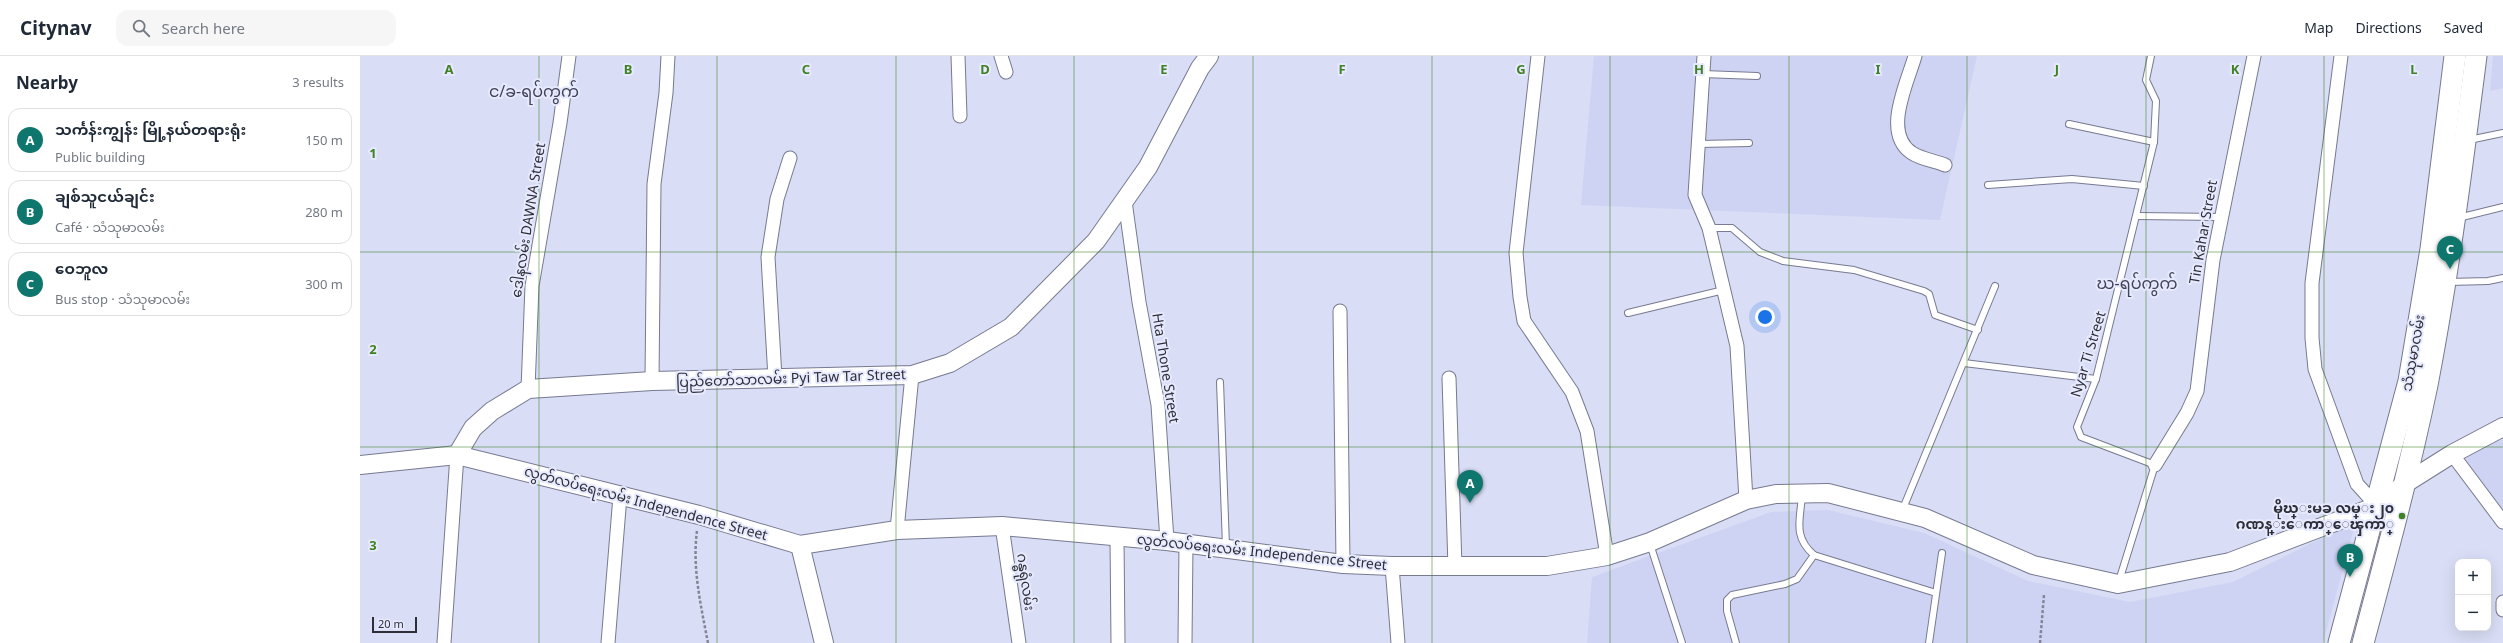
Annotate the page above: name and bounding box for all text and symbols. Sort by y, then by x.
search box [116,10,396,46]
text: Citynav [20,15,92,41]
icon: search [130,17,152,39]
text: Search here [162,18,245,38]
text: Map [2304,18,2333,37]
text: Directions [2355,18,2422,37]
text: Saved [2444,18,2483,37]
text: A [445,60,454,78]
text: B [624,60,632,78]
text: C [802,60,810,78]
text: D [980,60,990,78]
text: E [1160,60,1168,78]
text: F [1338,60,1346,78]
text: G [1516,60,1526,78]
text: H [1694,60,1704,78]
text: I [1875,60,1881,78]
text: J [2054,60,2059,78]
text: K [2231,60,2240,78]
text: L [2410,60,2418,78]
text: Nearby [16,71,78,94]
text: 3 results [292,73,344,91]
district label: င/ခ-ရပ်ကွက် [489,80,579,105]
text: သင်္ကန်းကျွန်း မြို့နယ်တရားရုံး [55,119,246,139]
text: A [26,131,35,149]
text: 150 m [305,131,343,149]
street label: ဒေါနလမ်း DAWNA Street [506,141,552,299]
text: 1 [369,144,377,162]
text: Public building [55,148,145,166]
street label: Tin Kahar Street [2184,178,2221,285]
text: ချစ်သူငယ်ချင်း [55,186,155,206]
text: B [26,203,34,221]
text: 280 m [305,203,343,221]
text: Café · သံသုမာလမ်း [55,218,165,236]
pin: C [2437,236,2463,269]
text: ဝေဘူလ [55,258,108,278]
district label: ဃ-ရပ်ကွက် [2097,272,2177,297]
text: C [26,275,34,293]
text: 300 m [305,275,343,293]
text: Bus stop · သံသုမာလမ်း [55,290,190,308]
your location [1755,307,1775,327]
street label: Nyar Ti Street [2065,308,2110,399]
street label: Hta Thone Street [1148,312,1185,424]
street label: သံသုမာလမ်း [2396,313,2432,393]
text: 2 [369,340,377,358]
street label: ပြည်တော်သာလမ်း Pyi Taw Tar Street [676,364,906,394]
street label: လွတ်လပ်ရေးလမ်း Independence Street [522,461,770,547]
pin: A [1457,470,1483,503]
place label: မိုဃ္းမခ လမ္း၂၀ ဂဏန္းေကာ္ေၾကာ္ [2236,498,2394,536]
marker: မိုဃ္းမခ လမ္း၂၀ ဂဏန္းေကာ္ေၾကာ္ [2397,511,2407,521]
street label: လွတ်လပ်ရေးလမ်း Independence Street [1136,529,1388,577]
text: 3 [369,536,377,554]
pin: B [2337,544,2363,577]
street label: ဂန္ဓရုံလမ်း [1010,552,1040,612]
map controls [2455,559,2491,631]
button: + [2455,559,2491,595]
button: − [2455,595,2491,631]
scale bar [372,615,417,634]
text: 20 m [378,616,404,631]

